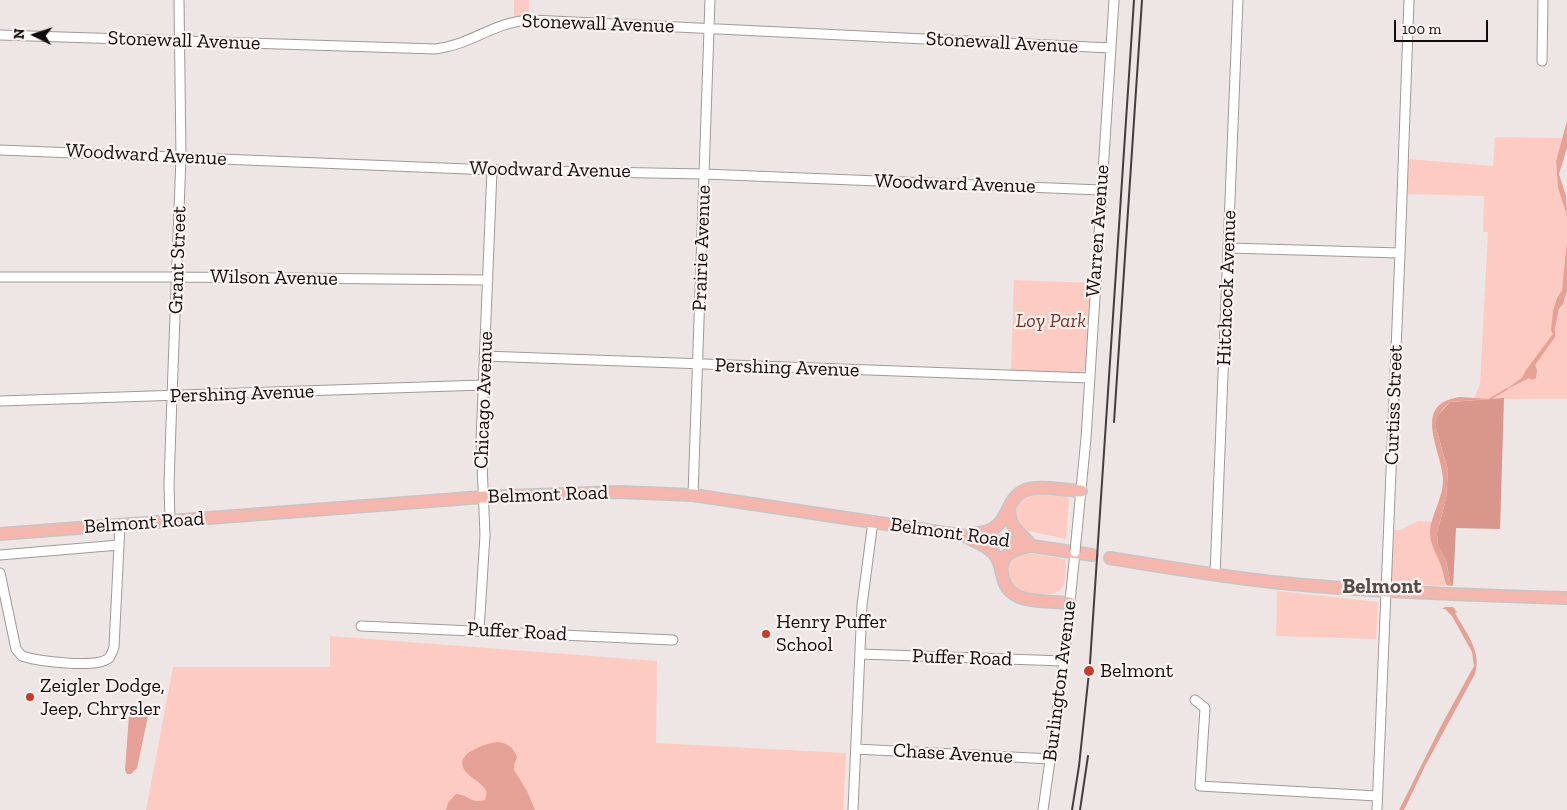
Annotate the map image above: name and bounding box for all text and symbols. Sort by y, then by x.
street label: Stonewall Avenue [521,9,675,39]
north arrow [10,10,60,60]
scale bar [1397,10,1491,42]
text: 100 m [1402,20,1441,38]
street label: Stonewall Avenue [107,26,261,56]
street label: Stonewall Avenue [925,27,1079,59]
text: N [11,28,28,40]
street label: Woodward Avenue [65,139,227,171]
street label: Woodward Avenue [469,157,631,183]
street label: Warren Avenue [1081,164,1115,298]
street label: Woodward Avenue [874,169,1036,199]
street label: Prairie Avenue [688,184,716,312]
street label: Grant Street [164,206,192,314]
street label: Hitchcock Avenue [1212,210,1242,366]
street label: Wilson Avenue [210,265,338,291]
park label: Loy Park [1016,309,1086,333]
street label: Chicago Avenue [470,331,498,469]
street label: Curtiss Street [1380,344,1408,466]
street label: Pershing Avenue [714,353,860,383]
street label: Pershing Avenue [169,379,315,409]
street label: Belmont Road [487,481,609,509]
street label: Belmont Road [83,507,205,539]
street label: Belmont Road [889,513,1011,553]
district label: Belmont [1342,574,1422,600]
street label: Burlington Avenue [1038,599,1082,763]
place label: Henry Puffer School [776,610,887,657]
street label: Puffer Road [466,617,568,647]
marker: Henry Puffer School [760,628,772,640]
street label: Puffer Road [912,644,1012,672]
place label: Belmont [1100,659,1173,683]
marker: Belmont [1082,664,1096,678]
place label: Zeigler Dodge, Jeep, Chrysler [40,674,165,721]
marker: Zeigler Dodge, Jeep, Chrysler [24,691,36,703]
street label: Chase Avenue [893,739,1013,769]

